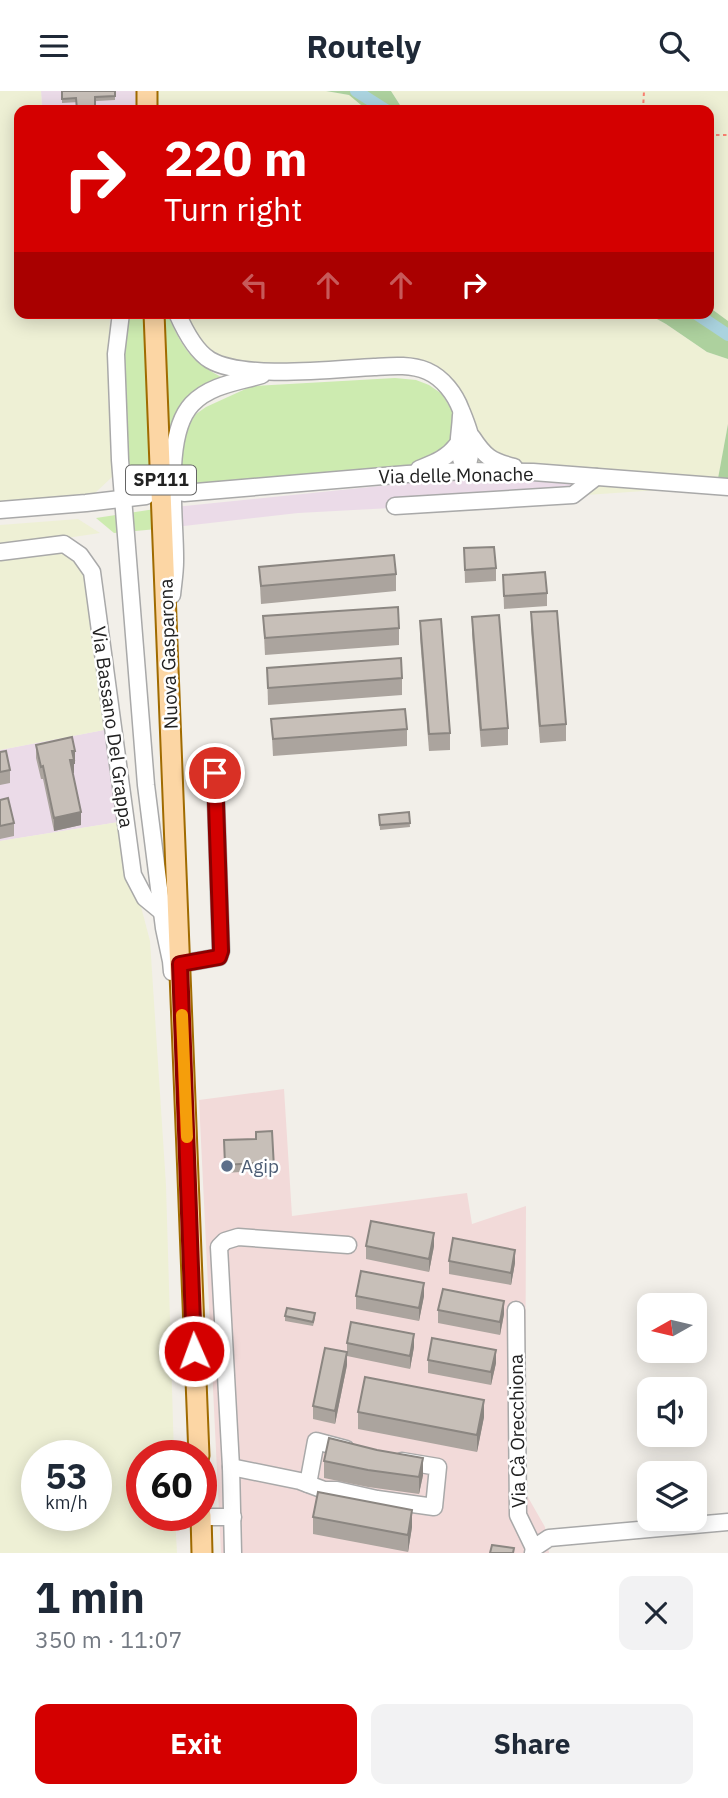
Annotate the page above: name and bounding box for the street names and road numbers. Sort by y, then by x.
street label: Via delle Monache [378,462,534,488]
road number: SP111 [126,465,196,495]
street label: Nuova Gasparona [153,578,183,730]
street label: Via Bassano Del Grappa [87,625,139,829]
street label: Via Cà Orecchiona [504,1354,530,1508]

